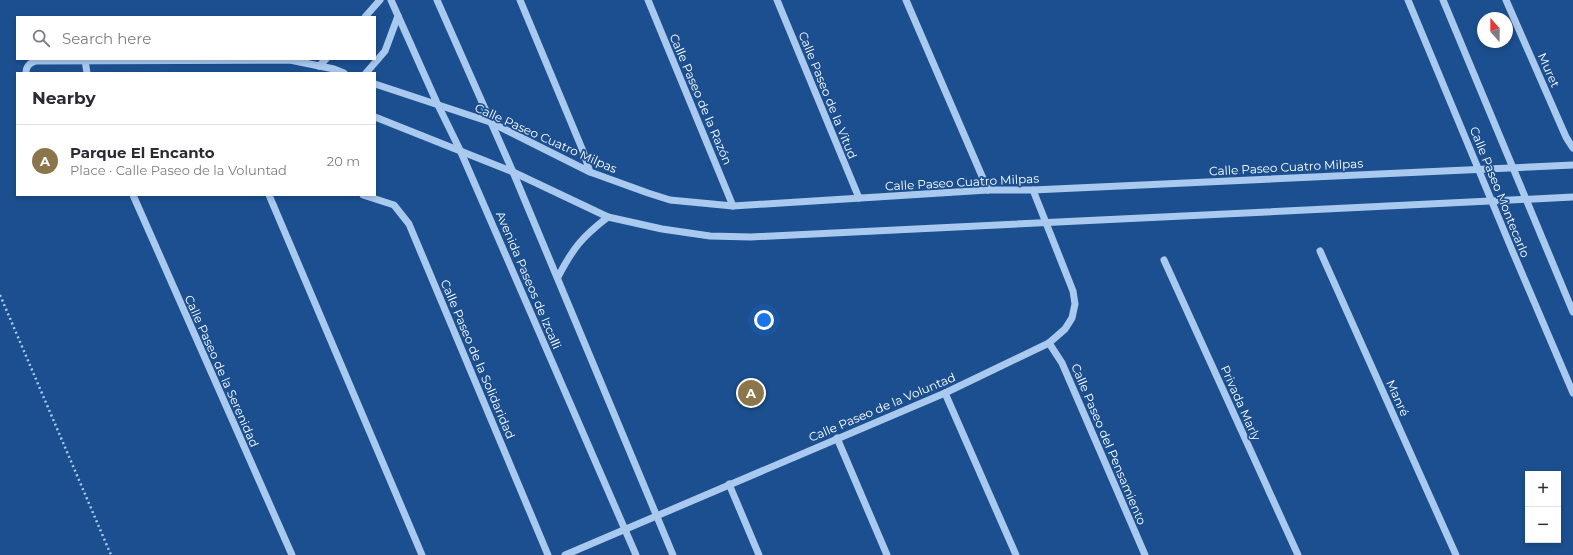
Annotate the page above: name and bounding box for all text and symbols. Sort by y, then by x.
north arrow [1477,12,1513,48]
search box [16,16,376,60]
icon: search [30,27,52,49]
text: Search here [62,29,151,48]
street label: Calle Paseo de la Vitud [796,29,860,161]
street label: Calle Paseo de la Razón [667,31,735,167]
street label: Muret [1535,50,1563,90]
text: Nearby [32,88,96,108]
street label: Calle Paseo Cuatro Milpas [473,100,620,176]
street label: Calle Paseo Montecarlo [1467,124,1533,260]
text: Parque El Encanto [70,143,215,162]
text: A [40,153,50,169]
text: 20 m [327,153,360,169]
street label: Calle Paseo Cuatro Milpas [1209,155,1364,179]
text: Place · Calle Paseo de la Voluntad [70,162,287,178]
street label: Calle Paseo Cuatro Milpas [885,170,1040,194]
street label: Avenida Paseos de Izcalli [493,209,565,351]
street label: Calle Paseo de la Solidaridad [438,277,518,441]
street label: Calle Paseo de la Serenidad [182,293,262,449]
your location [754,310,774,330]
street label: Calle Paseo del Pensamiento [1068,361,1150,527]
street label: Privada Marly [1218,363,1265,443]
street label: Calle Paseo de la Voluntad [806,369,958,445]
street label: Manré [1383,377,1413,419]
pin: A [738,378,764,408]
map controls [1525,471,1561,543]
button: + [1525,471,1561,507]
button: − [1525,507,1561,543]

